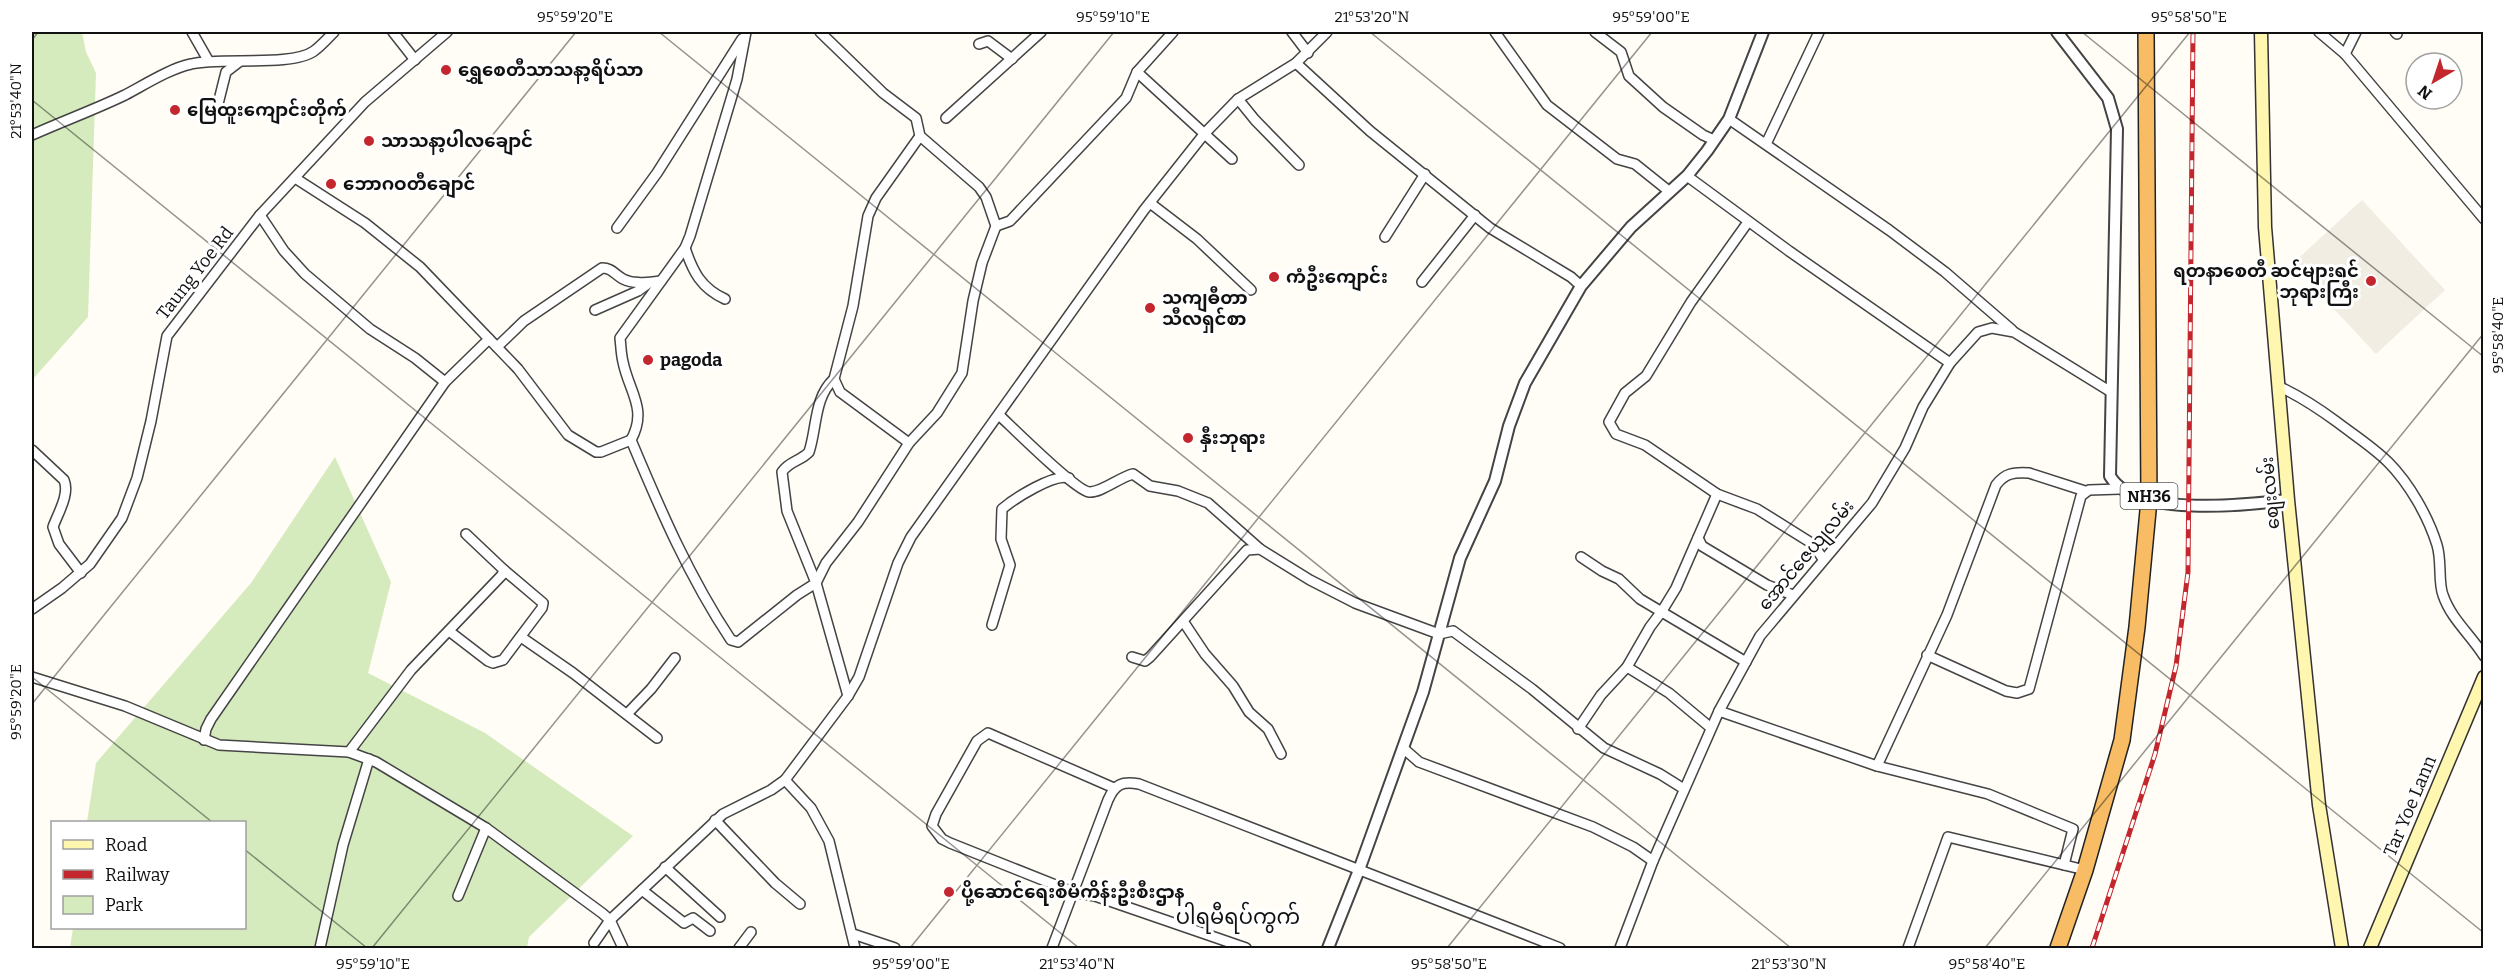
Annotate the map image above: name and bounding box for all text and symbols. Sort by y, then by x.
text: 95°59'20"E [537,8,613,26]
text: 95°59'10"E [1076,8,1150,26]
text: 21°53'20"N [1335,8,1410,26]
text: 95°59'00"E [1612,8,1690,26]
text: 95°58'50"E [2151,8,2227,26]
north arrow [2404,51,2464,111]
place label: ရွှေစေတီသာသနာ့ရိပ်သာ [458,58,643,84]
text: 21°53'40"N [7,63,25,139]
marker: ရွှေစေတီသာသနာ့ရိပ်သာ [439,63,453,77]
text: N [2414,81,2436,104]
place label: မြေထူးကျောင်းတိုက် [187,98,347,125]
marker: မြေထူးကျောင်းတိုက် [168,103,182,117]
place label: သာသနာ့ပါလချောင် [381,129,533,156]
marker: သာသနာ့ပါလချောင် [362,134,376,148]
place label: ဘောဂဝတီချောင် [343,172,476,199]
marker: ဘောဂဝတီချောင် [324,177,338,191]
street label: Taung Yoe Rd [152,222,238,324]
place label: ရတနာစေတီ ဆင်များရှင် ဘုရားကြီး [2173,259,2359,306]
place label: ကံဦးကျောင်း [1286,265,1388,292]
marker: ကံဦးကျောင်း [1267,270,1281,284]
marker: ရတနာစေတီ ဆင်များရှင် ဘုရားကြီး [2364,274,2378,288]
place label: သကျဓီတာ သီလရှင်စာ [1162,286,1247,333]
text: 95°58'40"E [2489,297,2507,373]
marker: သကျဓီတာ သီလရှင်စာ [1143,301,1157,315]
place label: pagoda [660,349,722,371]
marker: pagoda [641,353,655,367]
place label: နှီးဘုရား [1200,426,1266,452]
marker: နှီးဘုရား [1181,431,1195,445]
street label: စျေးလမ်း [2254,455,2288,530]
road number: NH36 [2120,483,2178,509]
street label: အောင်ဇေယျလမ်း [1752,494,1862,617]
text: 95°59'20"E [7,664,25,740]
street label: Tar Yoe Lann [2379,752,2441,860]
legend [51,821,246,929]
text: Road [105,834,148,856]
text: Railway [105,864,170,886]
place label: ပို့ဆောင်ရေးစီမံကိန်းဦးစီးဌာန [961,880,1185,906]
marker: ပို့ဆောင်ရေးစီမံကိန်းဦးစီးဌာန [942,885,956,899]
text: Park [105,894,144,916]
district label: ပါရမီရပ်ကွက် [1176,901,1300,934]
text: 95°59'10"E [336,955,410,973]
text: 95°59'00"E [872,955,950,973]
text: 21°53'40"N [1039,955,1115,973]
text: 95°58'50"E [1411,955,1487,973]
text: 21°53'30"N [1751,955,1827,973]
text: 95°58'40"E [1949,955,2025,973]

